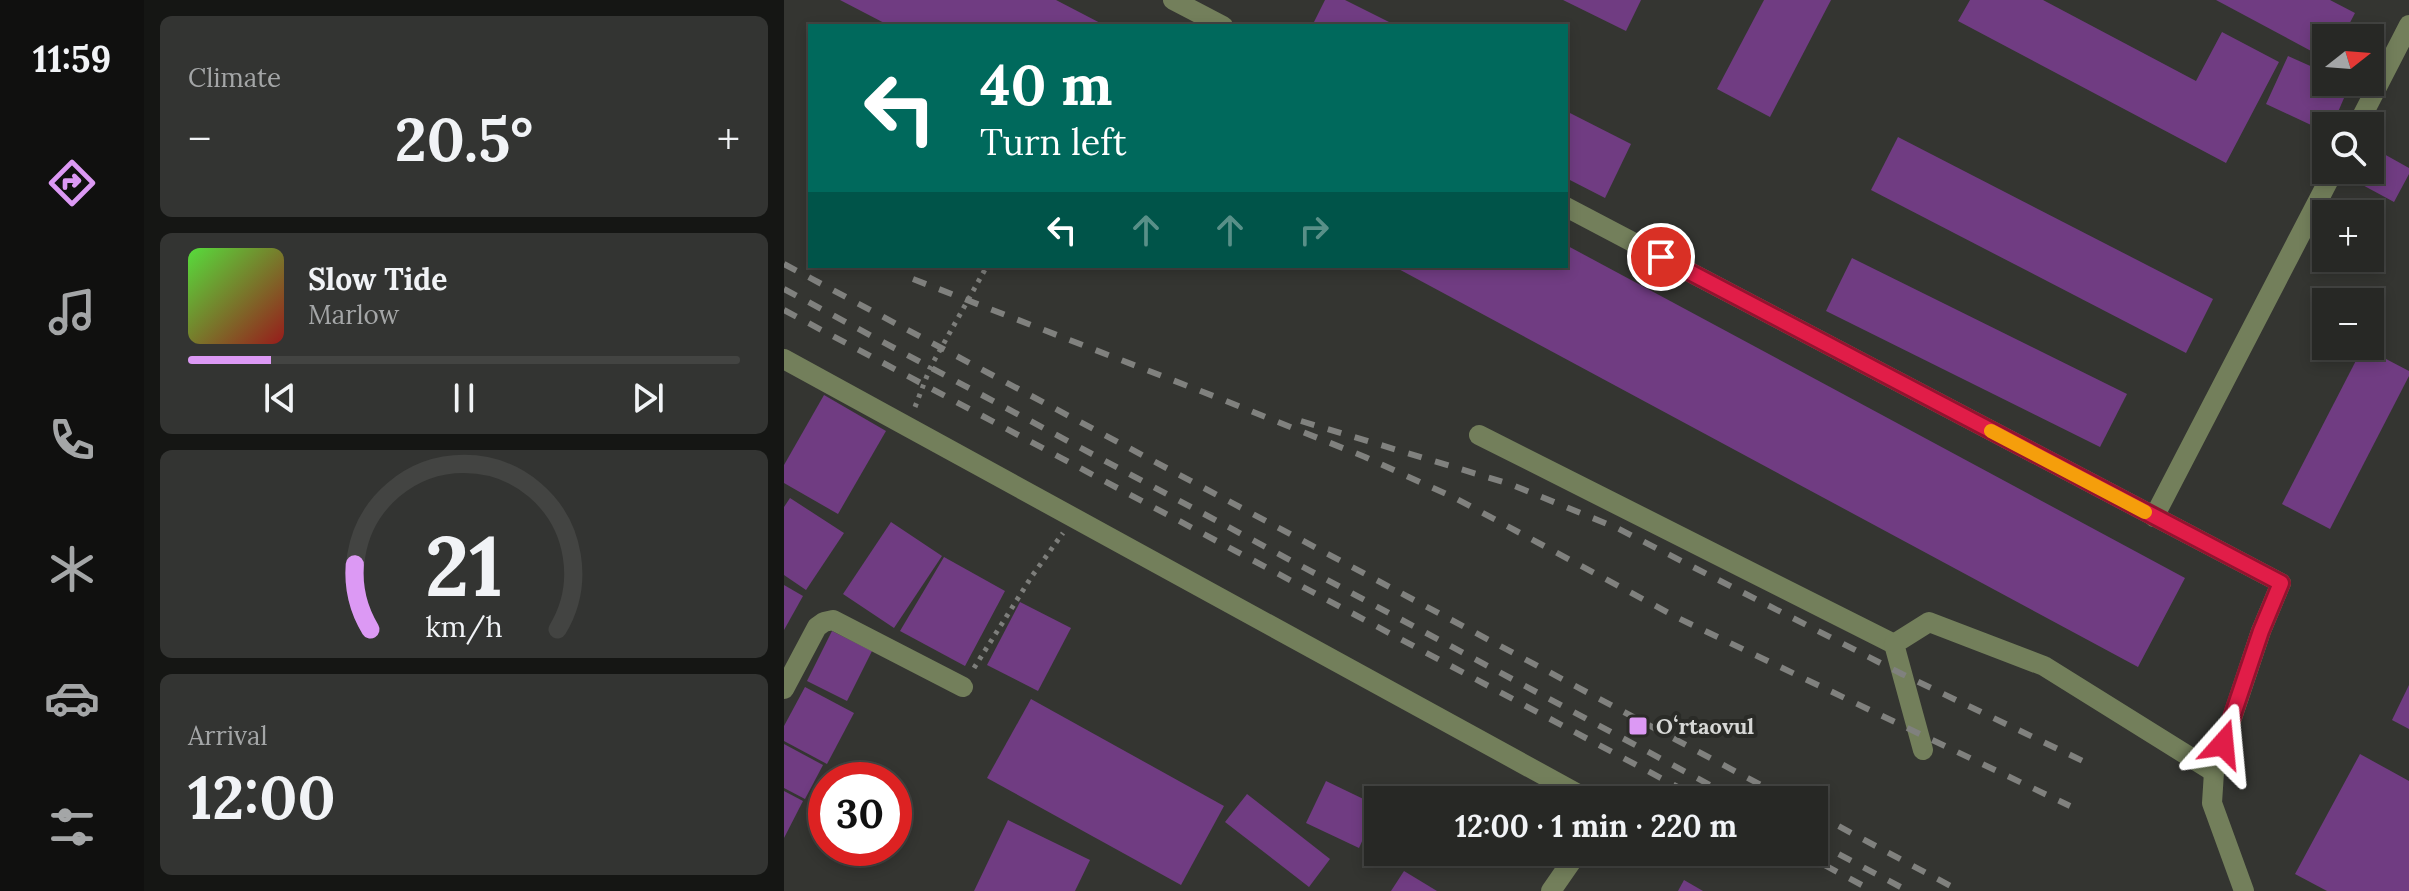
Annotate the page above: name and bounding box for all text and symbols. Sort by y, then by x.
north arrow [2312,24,2384,96]
map controls [2312,24,2384,360]
text: 11:59 [33,36,111,82]
text: 40 m [980,49,1113,120]
icon: left [848,56,952,160]
text: Climate [188,61,281,94]
text: 20.5° [395,101,533,177]
text: − [188,111,211,167]
text: + [717,111,740,167]
button: search [2312,112,2384,184]
text: Turn left [980,119,1127,165]
icon: directions [44,155,100,211]
button: + [2312,200,2384,272]
icon: left [1040,208,1084,252]
icon: ahead [1124,208,1168,252]
icon: ahead [1208,208,1252,252]
icon: right [1292,208,1336,252]
pin [1627,223,1695,291]
icon: arrive [1639,235,1683,279]
text: Slow Tide [308,260,447,298]
icon: music [44,284,100,340]
button: − [2312,288,2384,360]
text: Marlow [308,298,399,331]
icon: previous [258,376,302,420]
icon: pause [442,376,486,420]
icon: next [626,376,670,420]
icon: phone [44,412,100,468]
text: 21 [425,512,503,619]
icon: climate [44,541,100,597]
text: km/h [425,608,503,645]
icon: car [44,670,100,726]
position arrow [2181,702,2265,786]
place label: Oʻrtaovul [1656,712,1754,740]
marker: Oʻrtaovul [1627,715,1649,737]
text: Arrival [188,719,267,752]
text: 12:00 [188,759,336,835]
speed limit sign: 30 [808,762,912,866]
icon: filters [44,799,100,855]
text: 12:00 · 1 min · 220 m [1455,807,1737,845]

